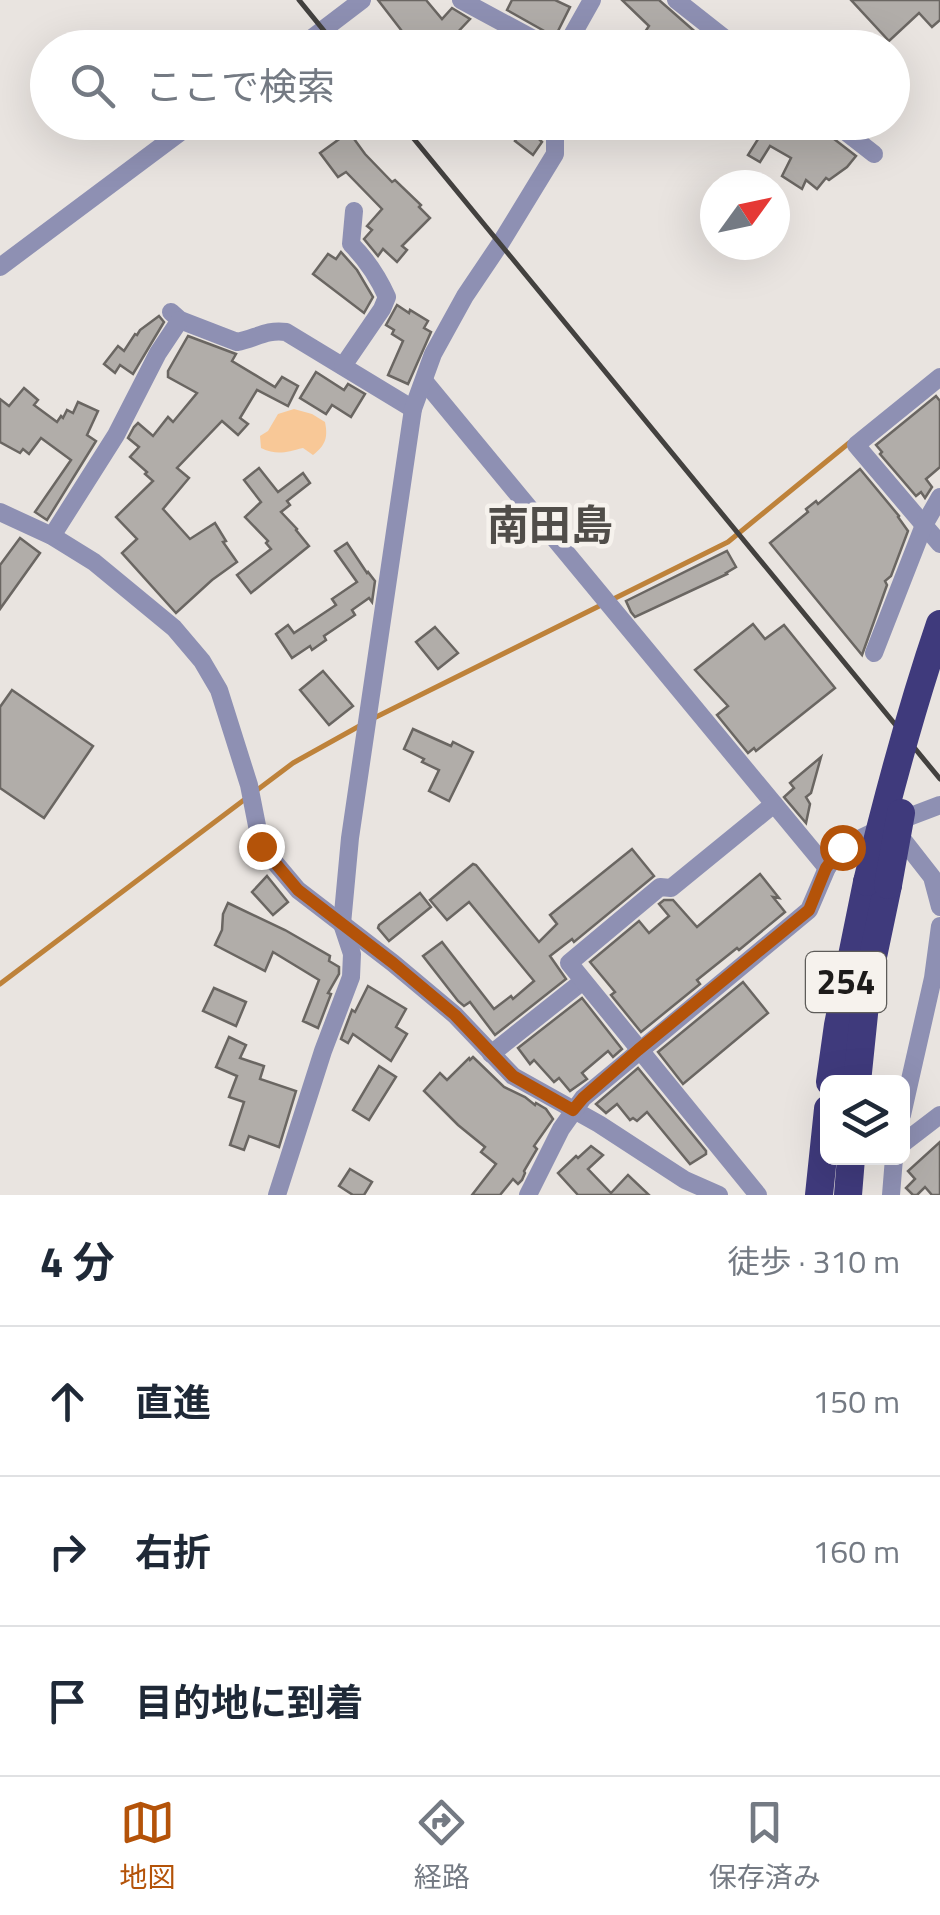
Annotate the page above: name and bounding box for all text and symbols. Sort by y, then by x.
search box [30,30,910,140]
text: ここで検索 [145,57,335,115]
icon: search [65,58,120,113]
north arrow [700,170,790,260]
district label: 南田島 [487,492,613,556]
route end [239,824,285,870]
route start [820,825,866,871]
road number: 254 [806,952,886,1012]
map controls [820,1075,910,1165]
button: layers [820,1075,910,1165]
text: 4 分 [40,1229,115,1293]
text: 徒歩 · 310 m [727,1237,900,1285]
text: 直進 [135,1373,211,1431]
icon: ahead [40,1374,95,1429]
text: 150 m [812,1377,900,1425]
text: 右折 [135,1523,211,1581]
icon: right [40,1524,95,1579]
text: 160 m [812,1527,900,1575]
text: 目的地に到着 [135,1673,363,1731]
icon: arrive [40,1674,95,1729]
tab: 地図 [119,1795,175,1898]
tab: 経路 [414,1795,470,1898]
tab: 保存済み [709,1795,821,1898]

